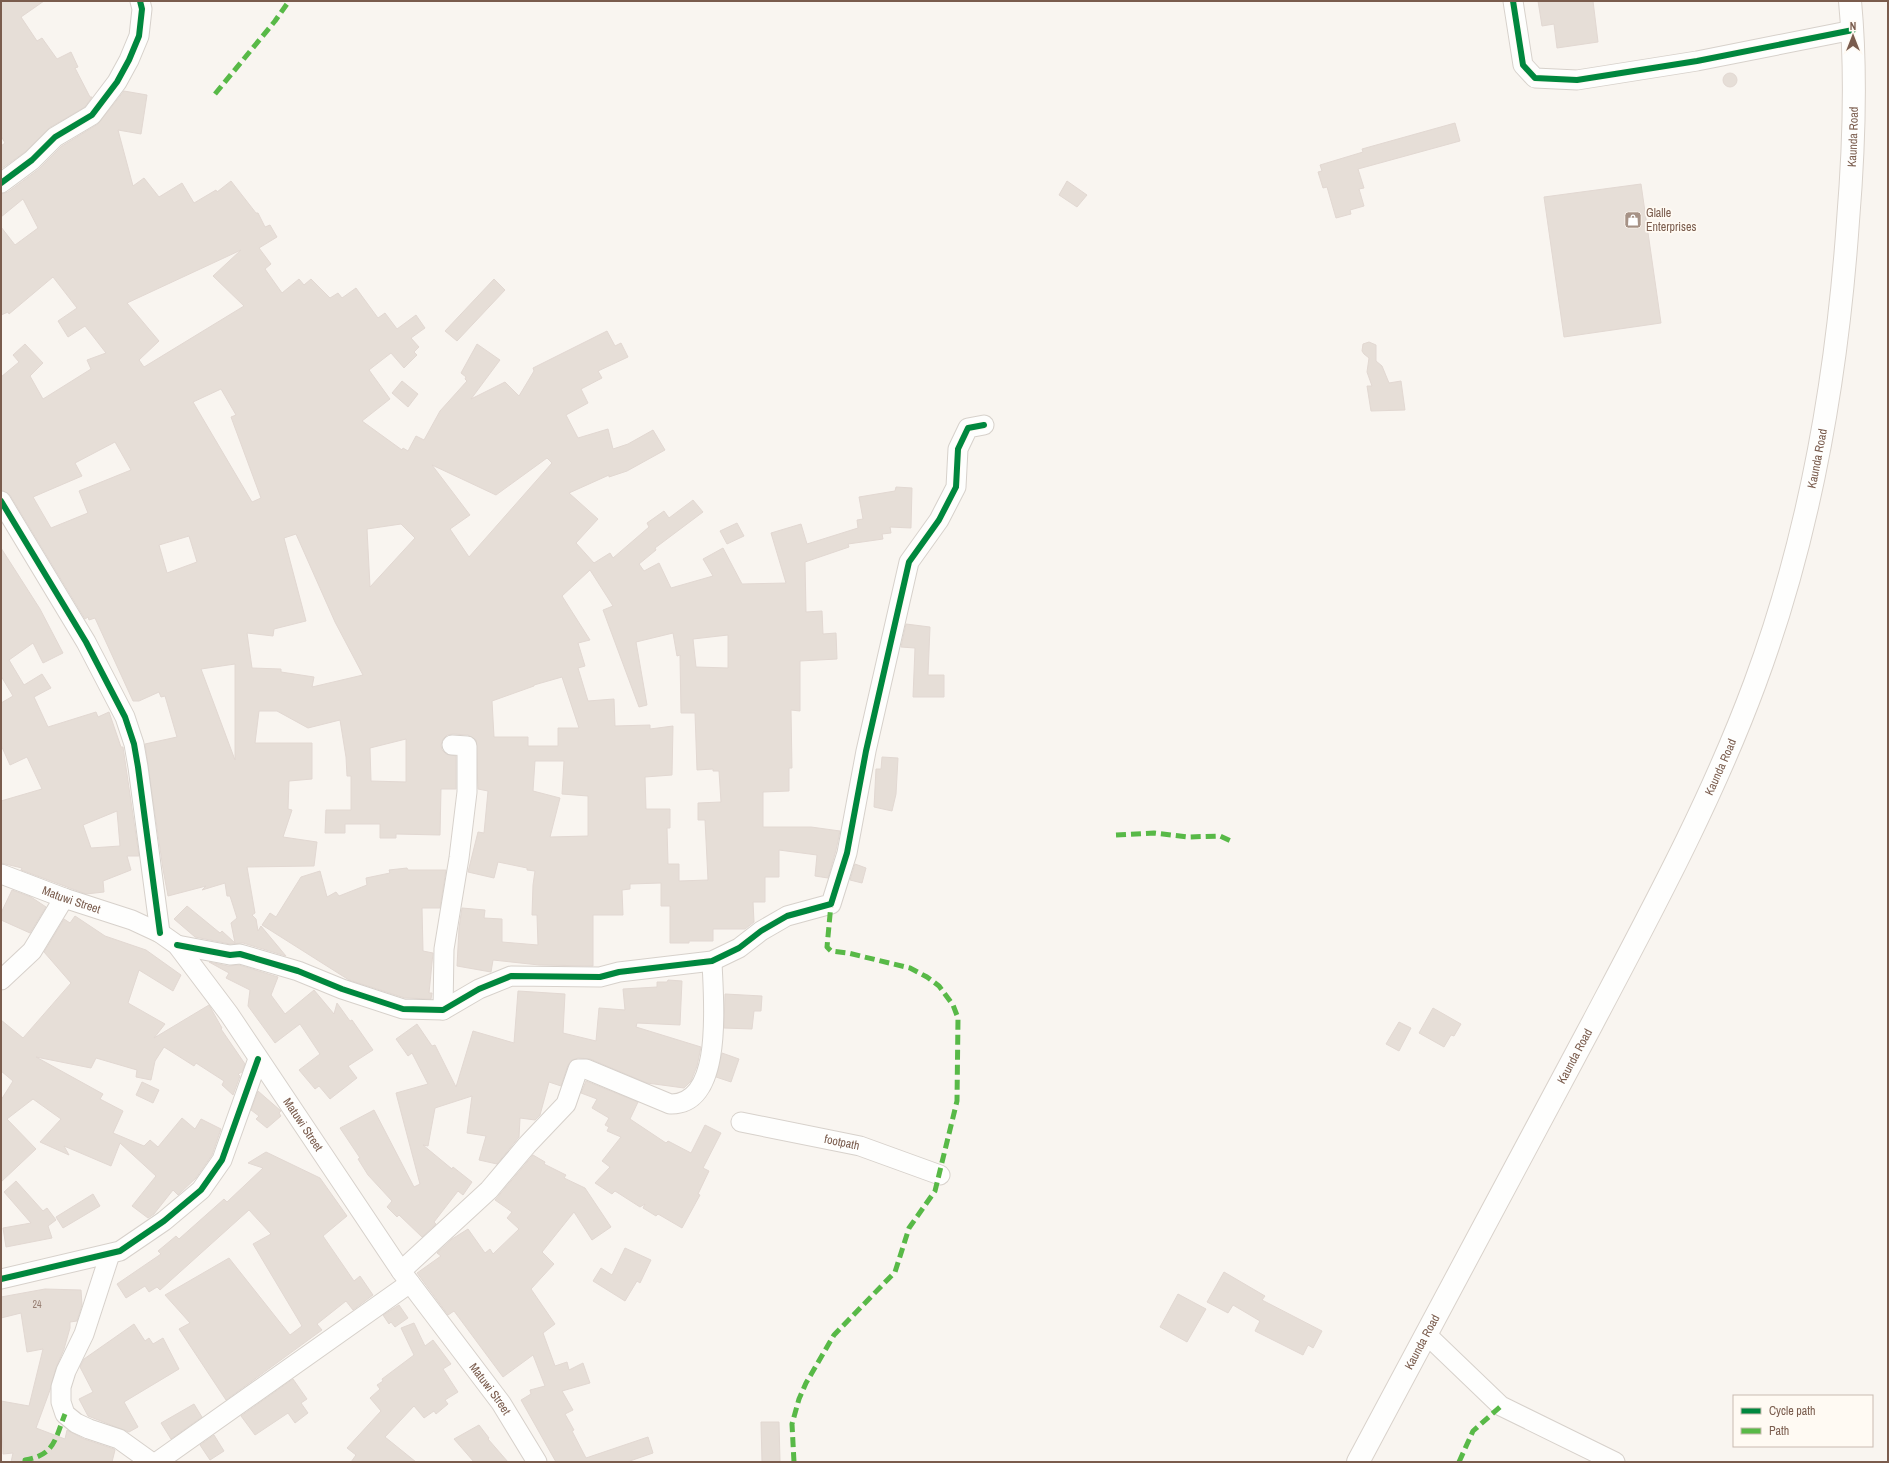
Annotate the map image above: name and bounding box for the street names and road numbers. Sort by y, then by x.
street label: Kaunda Road [1844,107,1862,167]
street label: Kaunda Road [1804,428,1831,490]
street label: Kaunda Road [1701,736,1740,798]
street label: Matuwi Street [40,882,103,917]
street label: Kaunda Road [1553,1026,1596,1087]
street label: Matuwi Street [279,1095,327,1155]
street label: footpath [823,1131,861,1154]
street label: Kaunda Road [1401,1312,1443,1372]
street label: Matuwi Street [465,1360,515,1418]

